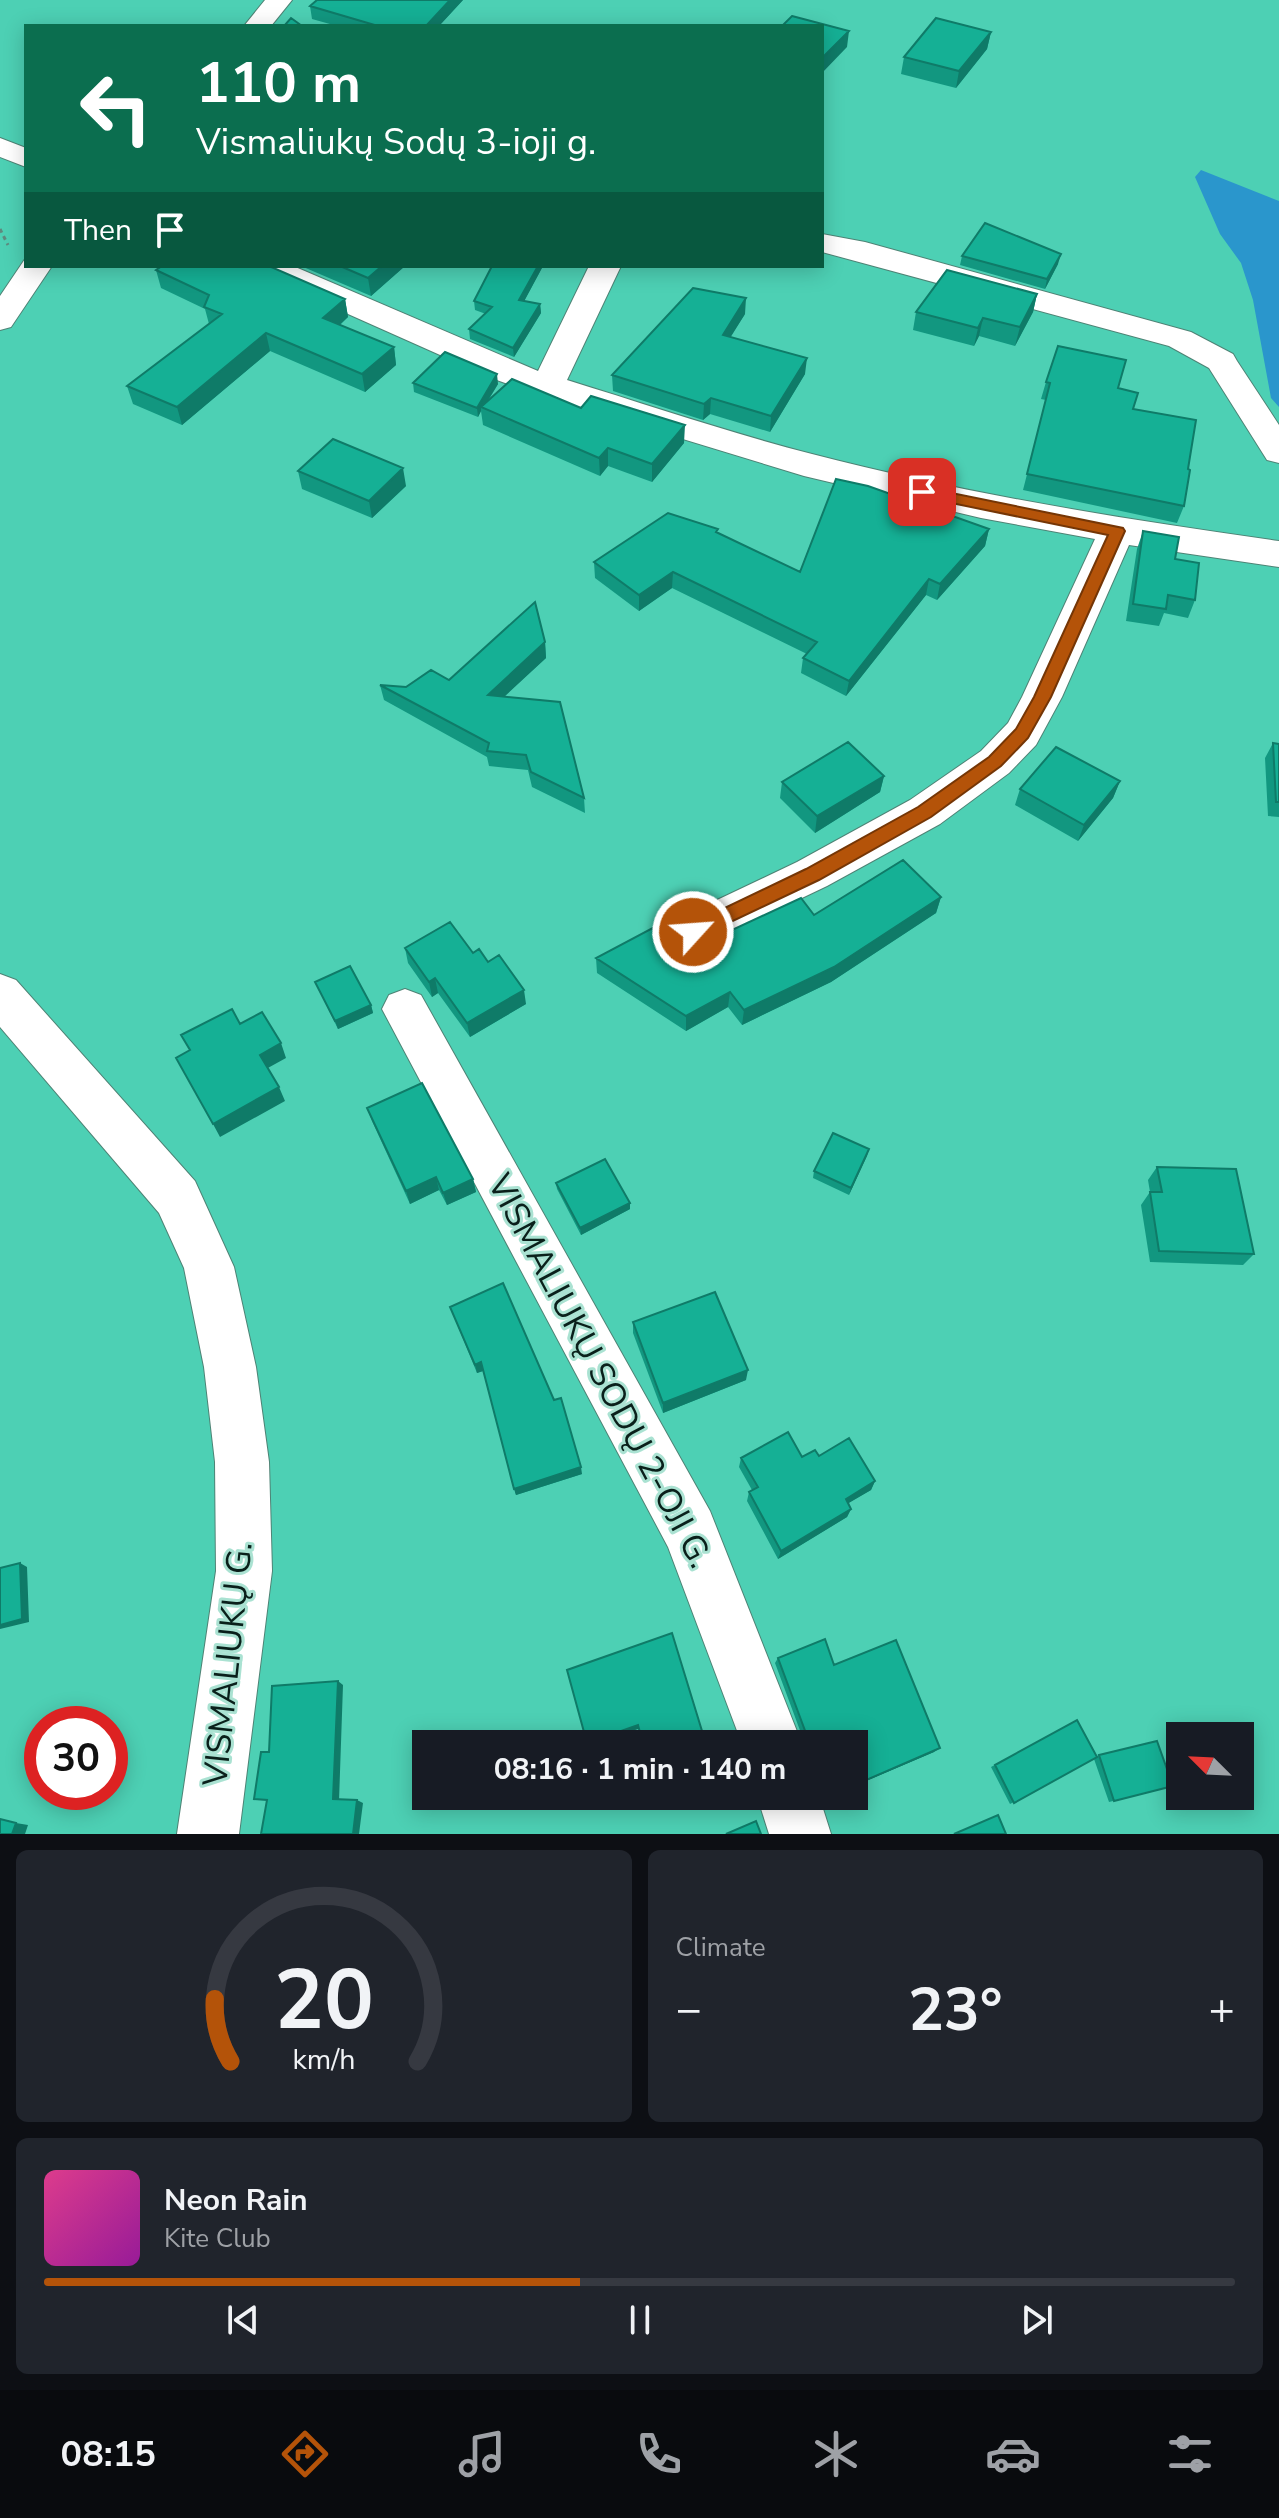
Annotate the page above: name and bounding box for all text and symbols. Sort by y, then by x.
text: 110 m [196,45,361,122]
icon: left [64,56,168,160]
text: Vismaliukų Sodų 3-ioji g. [196,118,596,167]
icon: arrive [148,208,192,252]
text: Then [64,210,132,251]
pin [888,458,956,526]
icon: arrive [900,470,944,514]
position arrow [651,890,735,974]
street label: VISMALIUKŲ SODŲ 2-OJI G. [476,1165,724,1576]
street label: VISMALIUKŲ G. [192,1539,264,1790]
speed limit sign: 30 [24,1706,128,1810]
north arrow [1166,1722,1254,1810]
map controls [1166,1722,1254,1810]
text: 08:16 · 1 min · 140 m [494,1749,786,1790]
text: Climate [676,1930,766,1965]
text: 20 [274,1944,374,2057]
text: 23° [908,1969,1003,2051]
text: − [676,1980,702,2040]
text: + [1209,1980,1235,2040]
text: km/h [292,2040,355,2079]
text: Neon Rain [164,2180,308,2221]
text: Kite Club [164,2221,271,2256]
icon: previous [221,2298,265,2342]
icon: pause [618,2298,662,2342]
icon: next [1015,2298,1059,2342]
icon: directions [277,2426,333,2482]
icon: music [454,2426,510,2482]
icon: phone [631,2426,687,2482]
icon: climate [808,2426,864,2482]
icon: car [985,2426,1041,2482]
icon: filters [1162,2426,1218,2482]
text: 08:15 [61,2430,156,2479]

